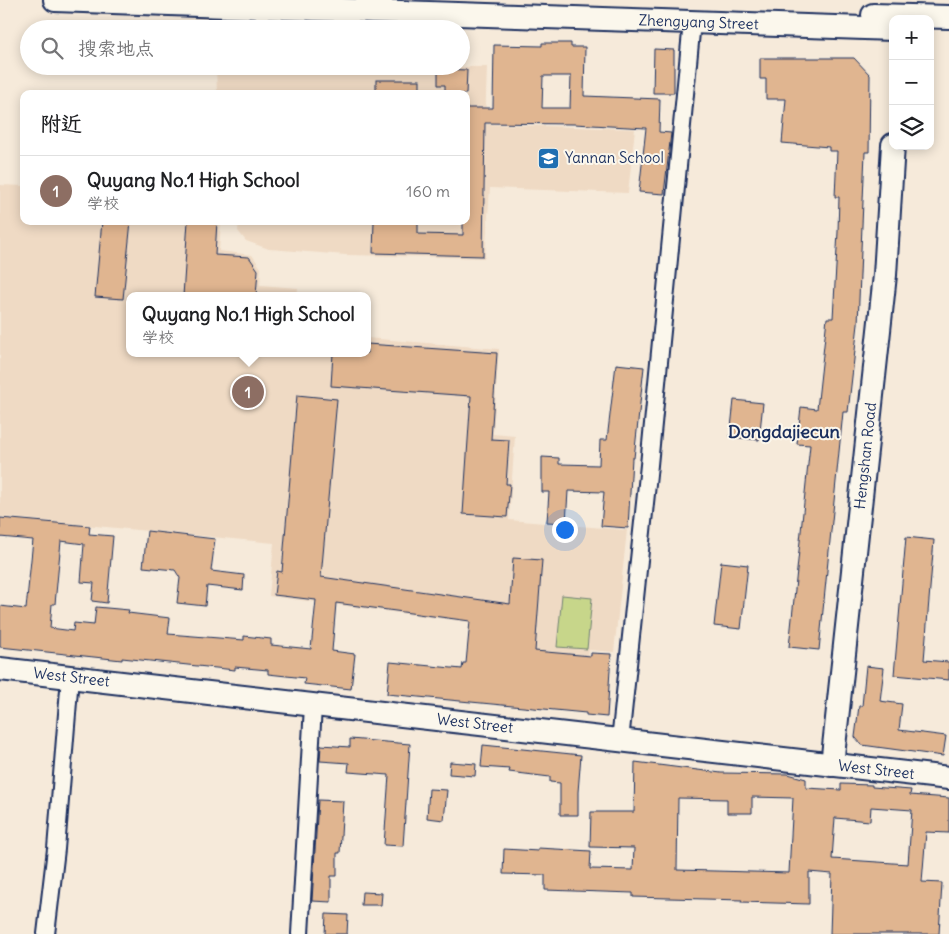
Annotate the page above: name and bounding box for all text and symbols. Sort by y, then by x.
street label: Zhengyang Street [638,10,759,33]
map controls [889,15,934,150]
button: + [889,15,934,60]
search box [20,20,470,75]
icon: search [38,34,66,62]
text: 搜索地点 [78,36,154,60]
button: − [889,60,934,105]
button: layers [889,105,934,150]
text: 附近 [40,110,82,137]
school or university icon: Yannan School [537,146,561,170]
place label: Yannan School [565,148,664,167]
text: Quyang No.1 High School [87,168,300,192]
text: 1 [53,181,59,201]
text: 160 m [406,181,450,201]
text: 学校 [87,193,119,213]
popup [126,292,371,357]
text: Quyang No.1 High School [142,302,355,326]
text: 学校 [142,327,174,347]
pin: 1 [232,373,264,411]
street label: Hengshan Road [850,401,880,510]
district label: Dongdajiecun [728,420,841,443]
your location [552,517,578,543]
street label: West Street [32,663,111,691]
street label: West Street [436,709,514,737]
street label: West Street [837,755,915,783]

